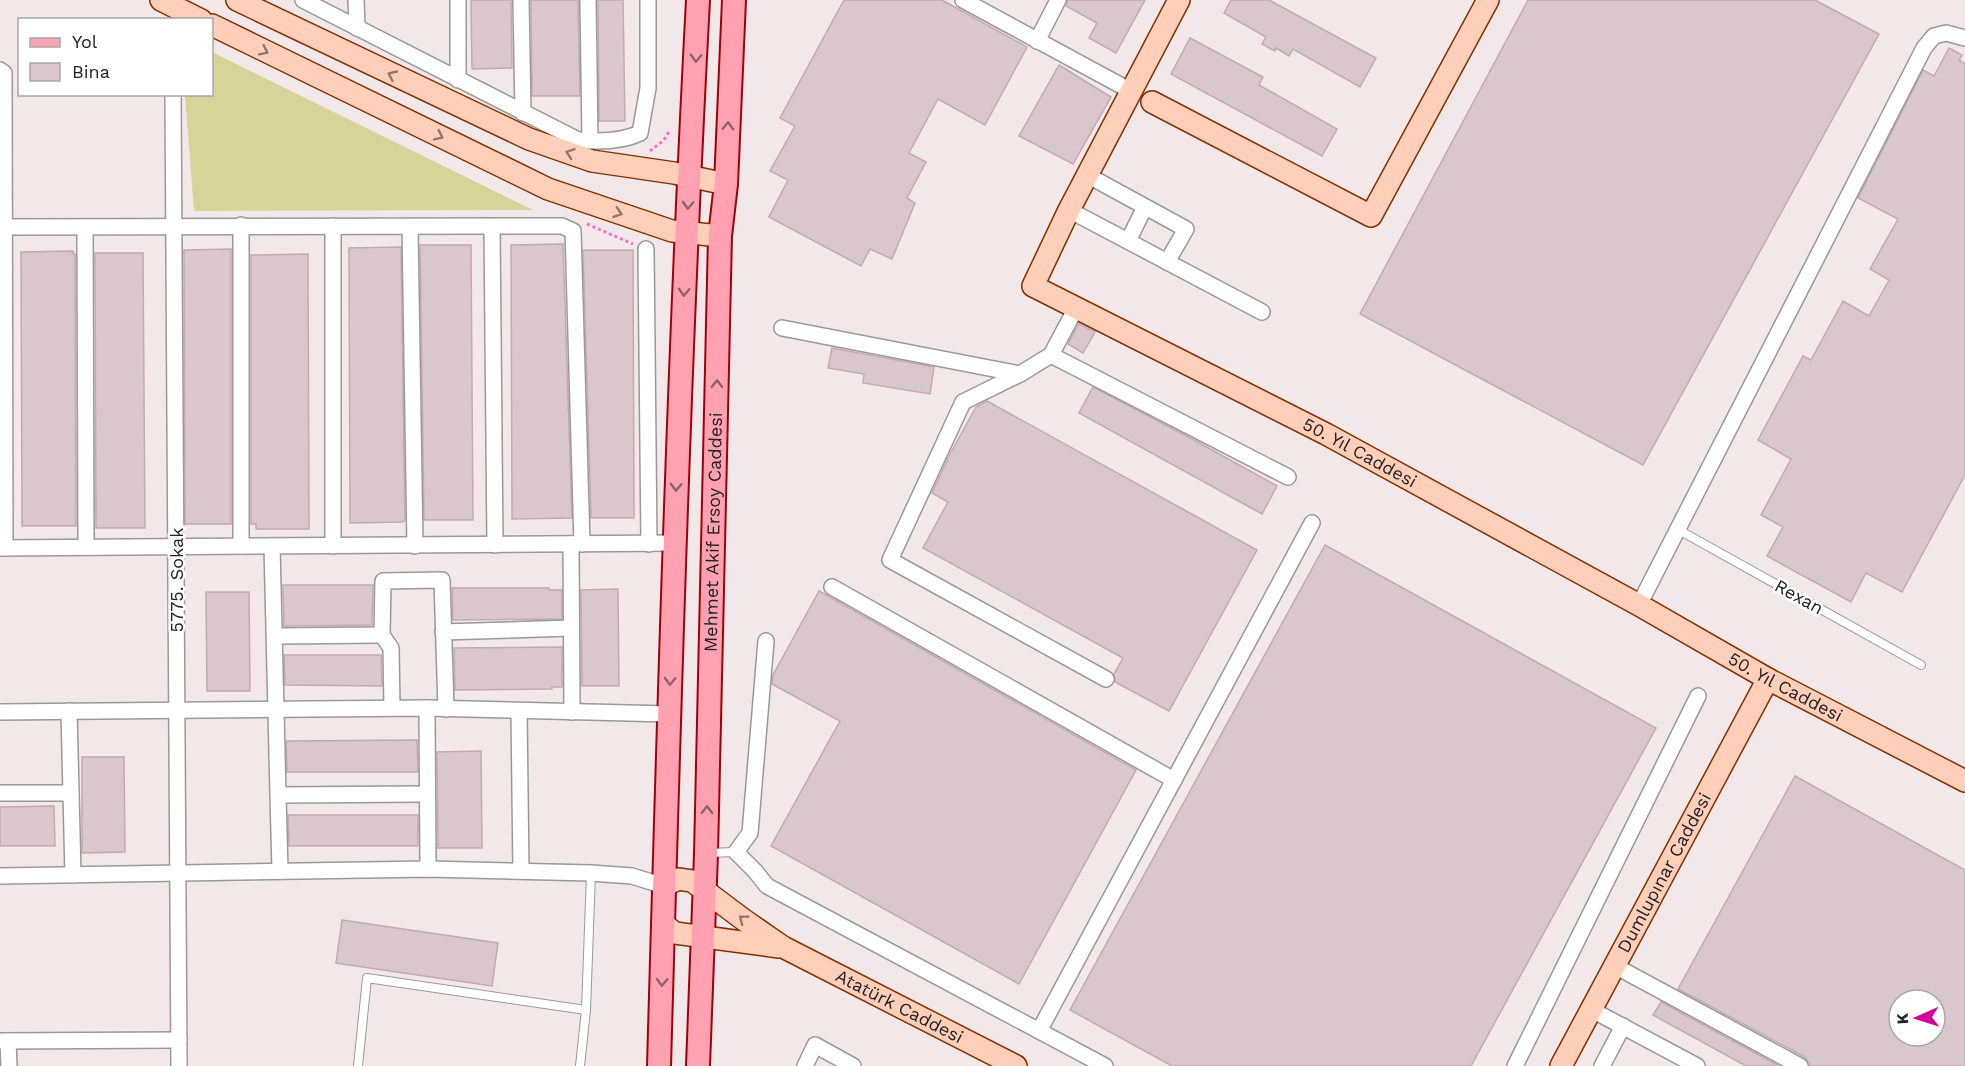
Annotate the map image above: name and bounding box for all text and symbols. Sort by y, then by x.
legend [18,18,213,96]
text: Yol [72,31,98,52]
one-way arrow [258,43,269,55]
one-way arrow [689,54,702,63]
text: Bina [72,61,110,82]
one-way arrow [387,70,398,82]
one-way arrow [722,121,735,130]
one-way arrow [433,129,444,141]
one-way arrow [565,148,576,161]
one-way arrow [681,200,694,209]
one-way arrow [612,205,623,218]
one-way arrow [677,287,690,296]
one-way arrow [710,379,723,388]
street label: Mehmet Akif Ersoy Caddesi [700,412,726,652]
street label: 50. Yıl Caddesi [1300,413,1421,492]
one-way arrow [670,482,682,491]
street label: 5775. Sokak [166,528,187,632]
street label: Rexan [1771,575,1827,618]
street label: 50. Yıl Caddesi [1725,648,1846,726]
one-way arrow [664,677,676,686]
street label: Dumlupınar Caddesi [1613,789,1715,956]
one-way arrow [700,805,713,814]
one-way arrow [739,915,750,926]
street label: Atatürk Caddesi [832,965,967,1047]
one-way arrow [655,978,668,987]
north arrow [1887,988,1947,1048]
text: K [1893,1013,1912,1025]

